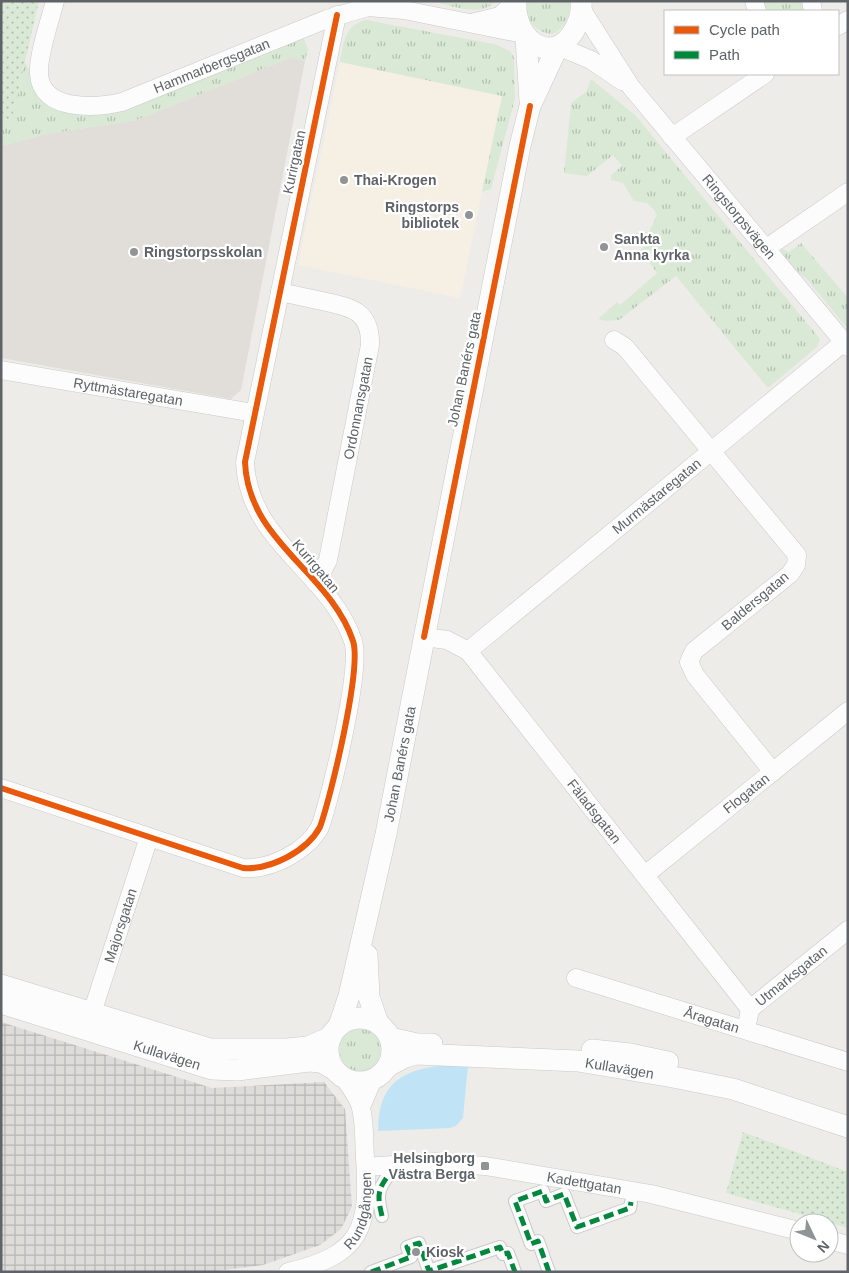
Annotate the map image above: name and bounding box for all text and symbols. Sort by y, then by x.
legend [664,10,839,75]
text: Cycle path [709,21,780,38]
street label: Hammarbergsgatan [151,35,272,96]
text: Path [709,46,740,63]
street label: Kurirgatan [279,129,309,195]
street label: Ringstorpsvägen [699,171,779,262]
place label: Thai-Krogen [354,172,436,188]
marker: Thai-Krogen [338,174,350,186]
place label: Ringstorps bibliotek [385,199,459,231]
marker: Ringstorps bibliotek [463,209,475,221]
place label: Sankta Anna kyrka [614,231,690,263]
marker: Sankta Anna kyrka [598,241,610,253]
place label: Ringstorpsskolan [144,244,262,260]
marker: Ringstorpsskolan [128,246,140,258]
street label: Johan Banérs gata [444,310,484,428]
street label: Ordonnansgatan [340,355,376,461]
street label: Ryttmästaregatan [72,374,184,409]
street label: Murmästaregatan [609,455,704,537]
street label: Kurirgatan [289,536,343,596]
street label: Baldersgatan [718,568,792,634]
street label: Johan Banérs gata [381,705,419,823]
street label: Flogatan [720,770,772,817]
street label: Fäladsgatan [564,776,624,847]
street label: Majorsgatan [101,886,140,965]
street label: Utmarksgatan [752,942,830,1009]
street label: Åragatan [682,1004,741,1036]
street label: Kullavägen [132,1037,203,1073]
street label: Kullavägen [584,1054,655,1082]
place label: Helsingborg Västra Berga [389,1150,475,1182]
marker: Helsingborg Västra Berga [479,1160,491,1172]
street label: Kadettgatan [546,1169,623,1197]
street label: Rundgången [340,1172,374,1252]
north arrow [789,1213,839,1263]
text: N [814,1238,833,1256]
place label: Kiosk [426,1244,464,1260]
marker: Kiosk [410,1246,422,1258]

